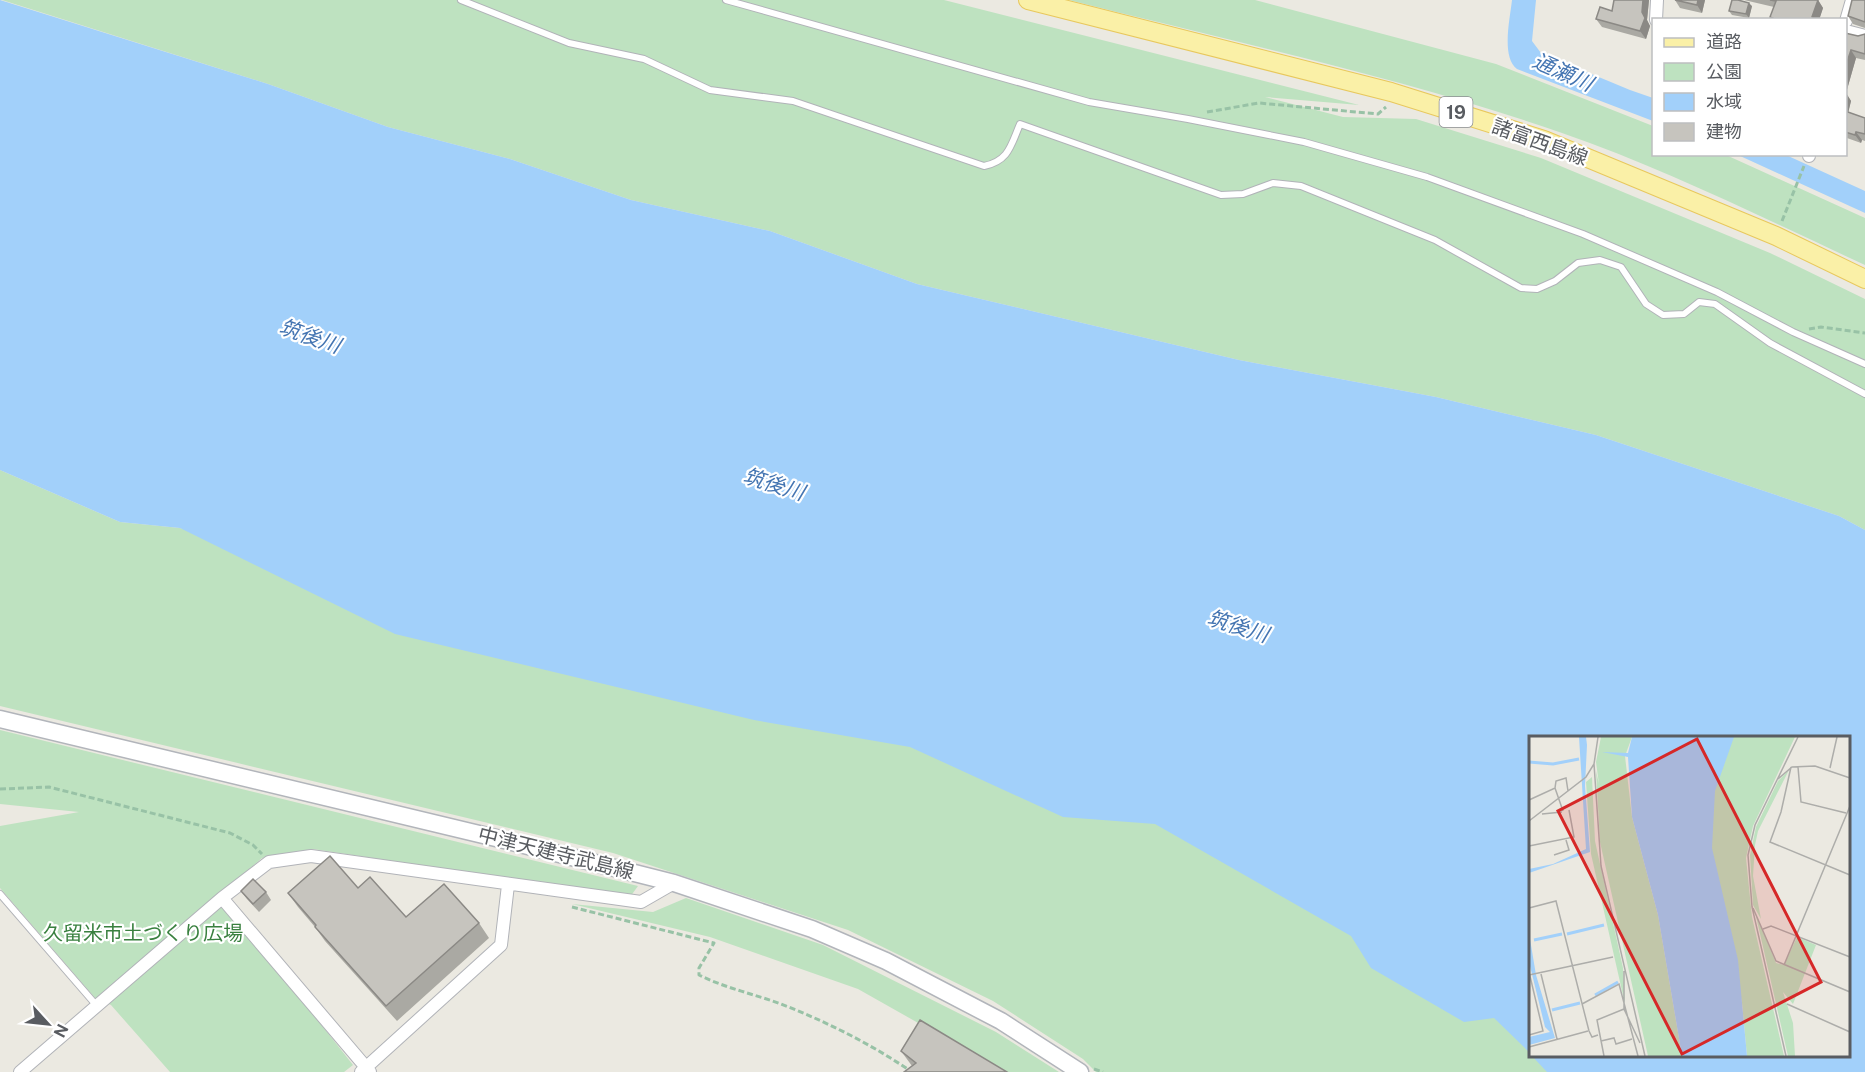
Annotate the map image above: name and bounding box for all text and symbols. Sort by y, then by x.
legend [1652,18,1847,156]
text: 道路 [1706,31,1742,52]
water label: 通瀬川 [1529,48,1599,97]
text: 公園 [1706,61,1742,82]
text: 水域 [1706,91,1742,112]
road number: 19 [1440,97,1472,127]
street label: 諸富西島線 [1489,114,1591,170]
text: 建物 [1706,121,1742,142]
water label: 筑後川 [276,314,346,359]
water label: 筑後川 [740,463,810,506]
water label: 筑後川 [1204,605,1274,648]
inset map [1529,736,1850,1057]
street label: 中津天建寺武島線 [475,822,637,884]
park label: 久留米市土づくり広場 [43,921,243,945]
north arrow [18,994,78,1054]
text: N [50,1021,72,1040]

